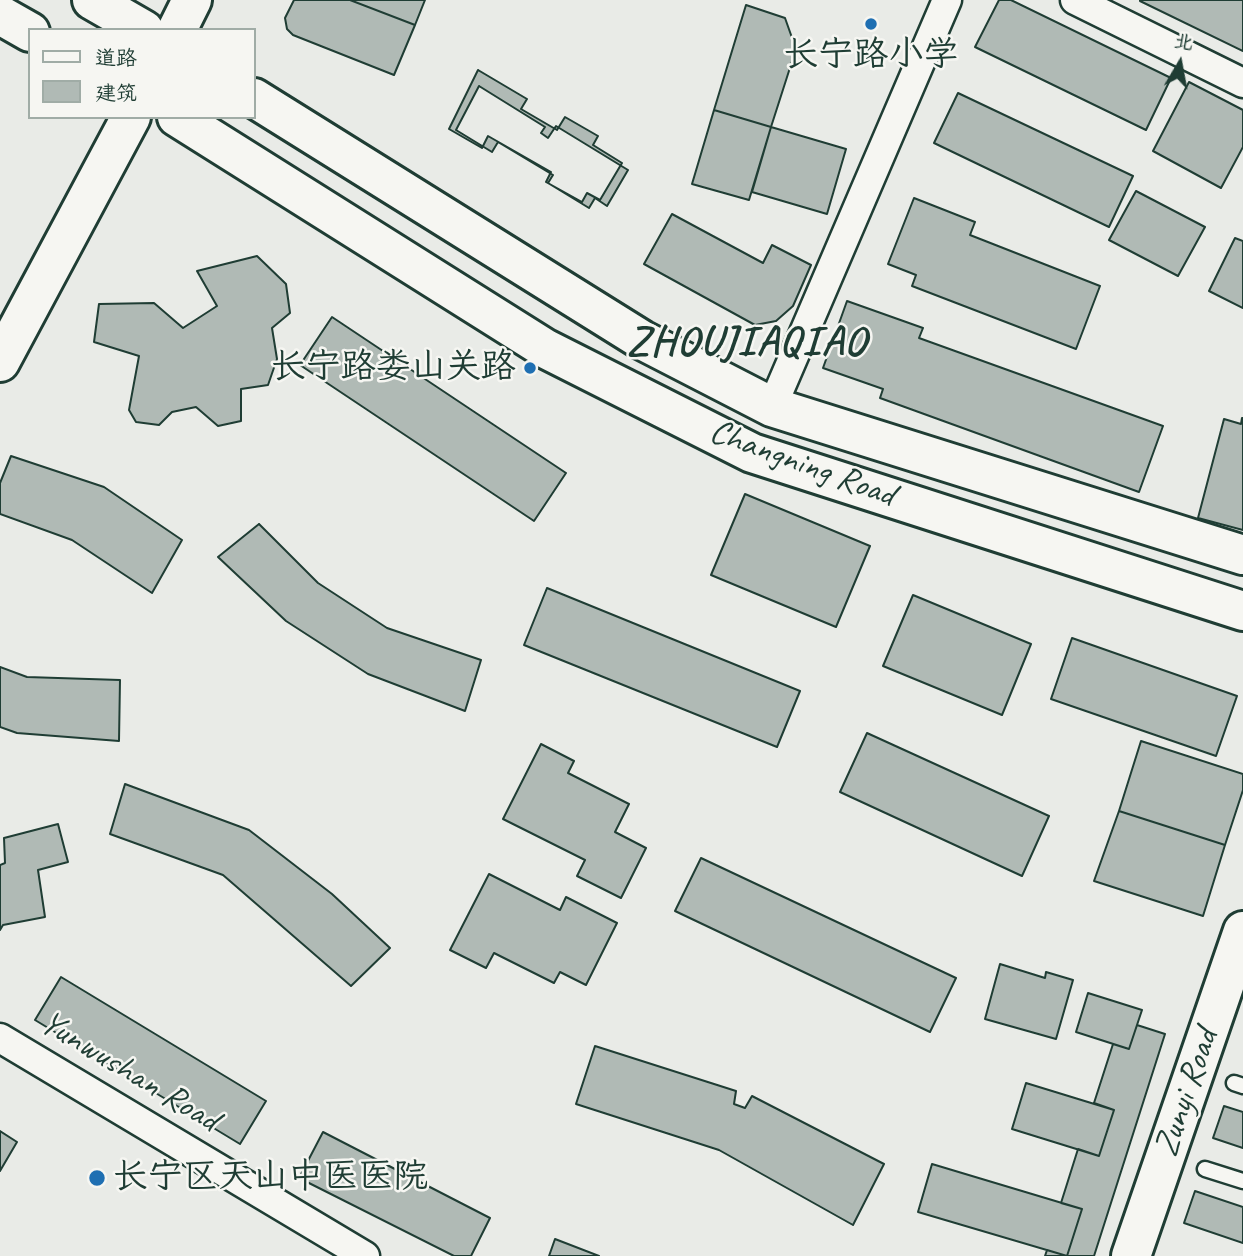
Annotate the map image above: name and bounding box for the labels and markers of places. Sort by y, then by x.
marker: 长宁路小学 [863,16,879,32]
place label: 长宁路小学 [784,35,958,77]
place label: 长宁路娄山关路 [271,347,516,389]
marker: 长宁路娄山关路 [522,360,538,376]
place label: 长宁区天山中医医院 [113,1157,428,1199]
marker: 长宁区天山中医医院 [87,1168,107,1188]

